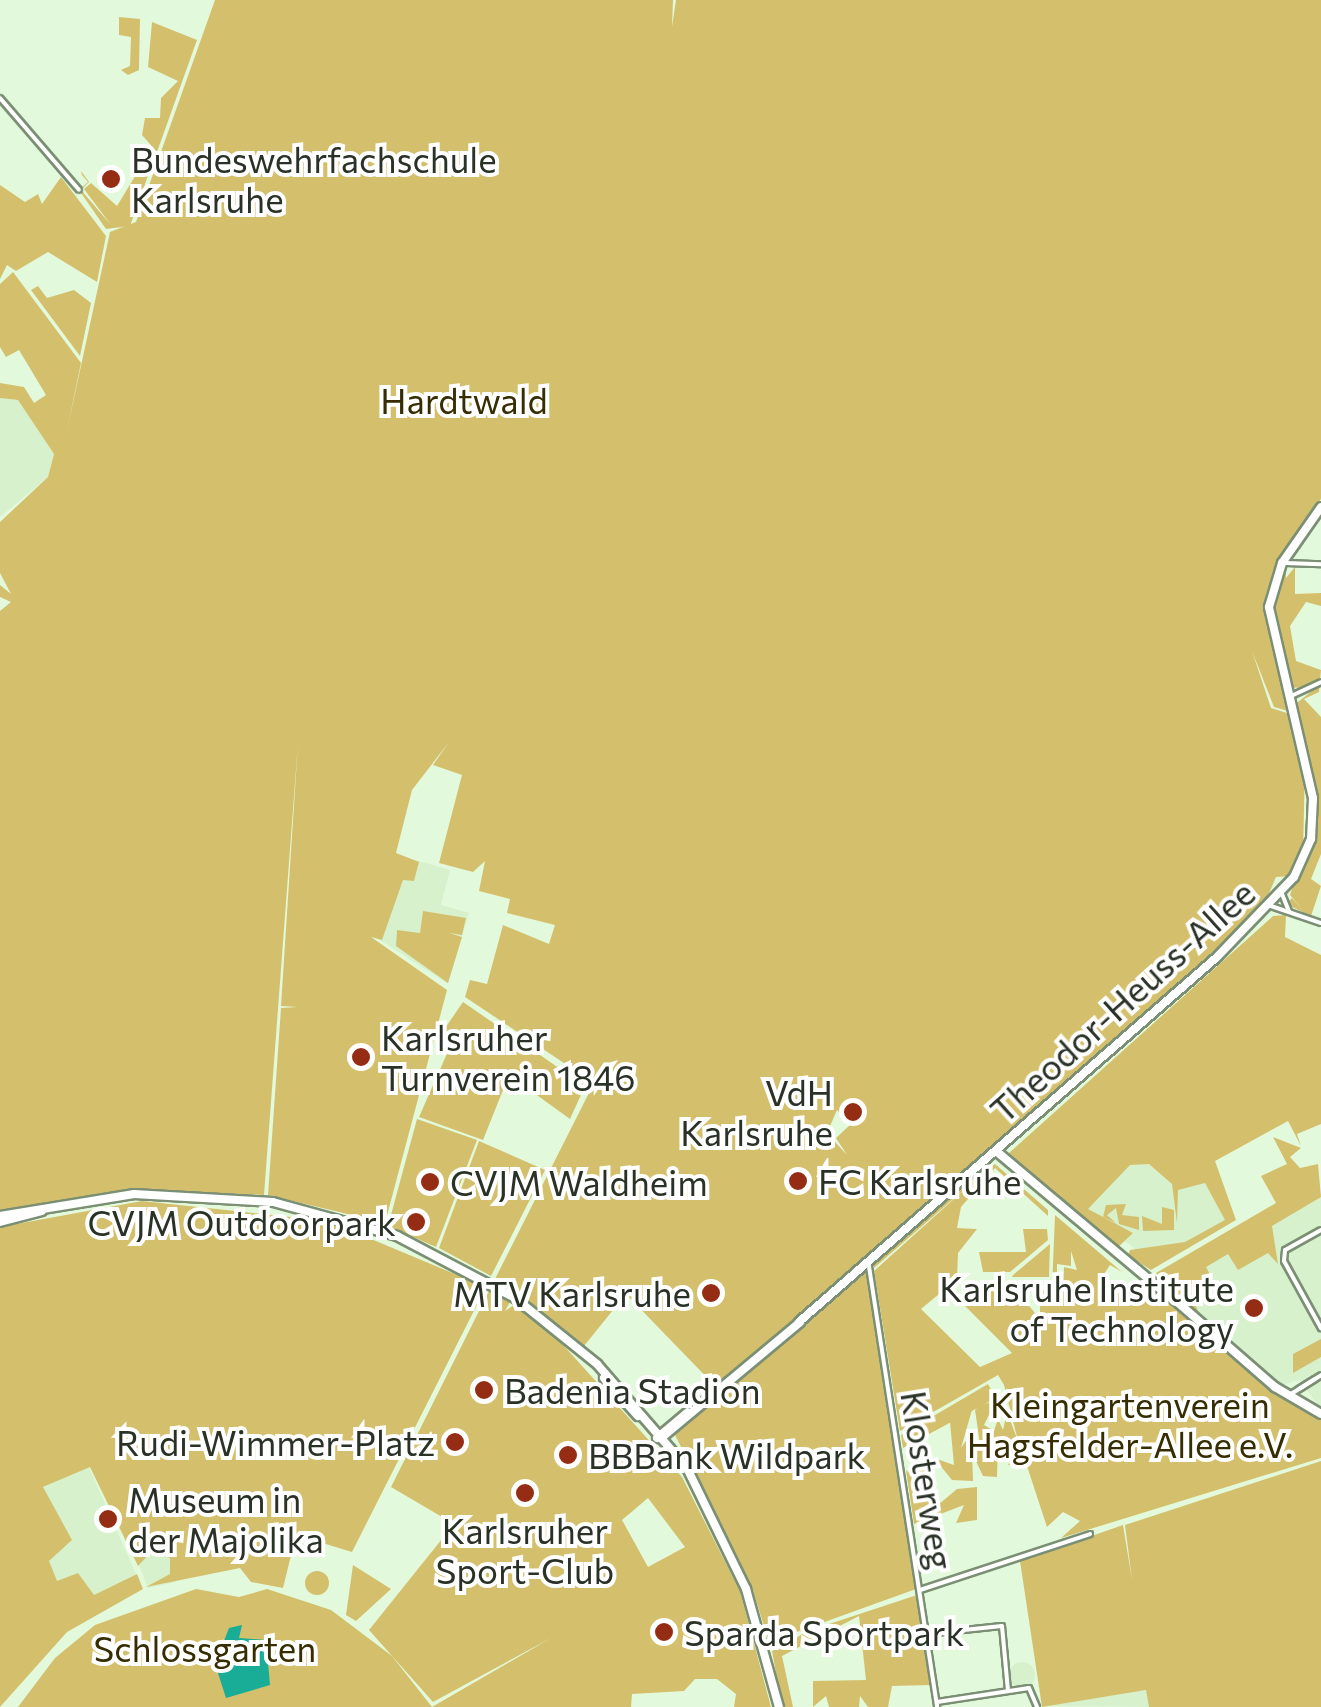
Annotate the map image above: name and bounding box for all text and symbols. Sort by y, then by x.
place label: Bundeswehrfachschule Karlsruhe [131,138,497,220]
marker: Bundeswehrfachschule Karlsruhe [100,168,122,190]
park label: Hardtwald [380,379,548,421]
street label: Theodor-Heuss-Allee [981,871,1263,1131]
place label: Karlsruher Turnverein 1846 [381,1016,636,1098]
marker: Karlsruher Turnverein 1846 [350,1046,372,1068]
place label: VdH Karlsruhe [680,1071,833,1153]
marker: VdH Karlsruhe [842,1101,864,1123]
place label: FC Karlsruhe [818,1160,1021,1202]
place label: CVJM Waldheim [450,1161,708,1203]
marker: FC Karlsruhe [787,1170,809,1192]
marker: CVJM Waldheim [419,1171,441,1193]
place label: CVJM Outdoorpark [87,1201,396,1243]
marker: CVJM Outdoorpark [405,1211,427,1233]
place label: Karlsruhe Institute of Technology [939,1267,1234,1349]
place label: MTV Karlsruhe [453,1272,691,1314]
marker: MTV Karlsruhe [700,1282,722,1304]
marker: Karlsruhe Institute of Technology [1243,1297,1265,1319]
place label: Badenia Stadion [504,1369,761,1411]
marker: Badenia Stadion [473,1379,495,1401]
park label: Kleingartenverein Hagsfelder-Allee e.V. [967,1383,1293,1465]
street label: Klosterweg [893,1388,963,1572]
place label: Rudi-Wimmer-Platz [116,1421,435,1463]
marker: Rudi-Wimmer-Platz [444,1431,466,1453]
place label: BBBank Wildpark [588,1434,866,1476]
marker: BBBank Wildpark [557,1444,579,1466]
place label: Museum in der Majolika [128,1478,324,1560]
marker: Karlsruher Sport-Club [514,1482,536,1504]
marker: Museum in der Majolika [97,1508,119,1530]
place label: Karlsruher Sport-Club [436,1509,614,1591]
place label: Sparda Sportpark [684,1611,965,1653]
marker: Sparda Sportpark [653,1621,675,1643]
park label: Schlossgarten [94,1627,316,1669]

